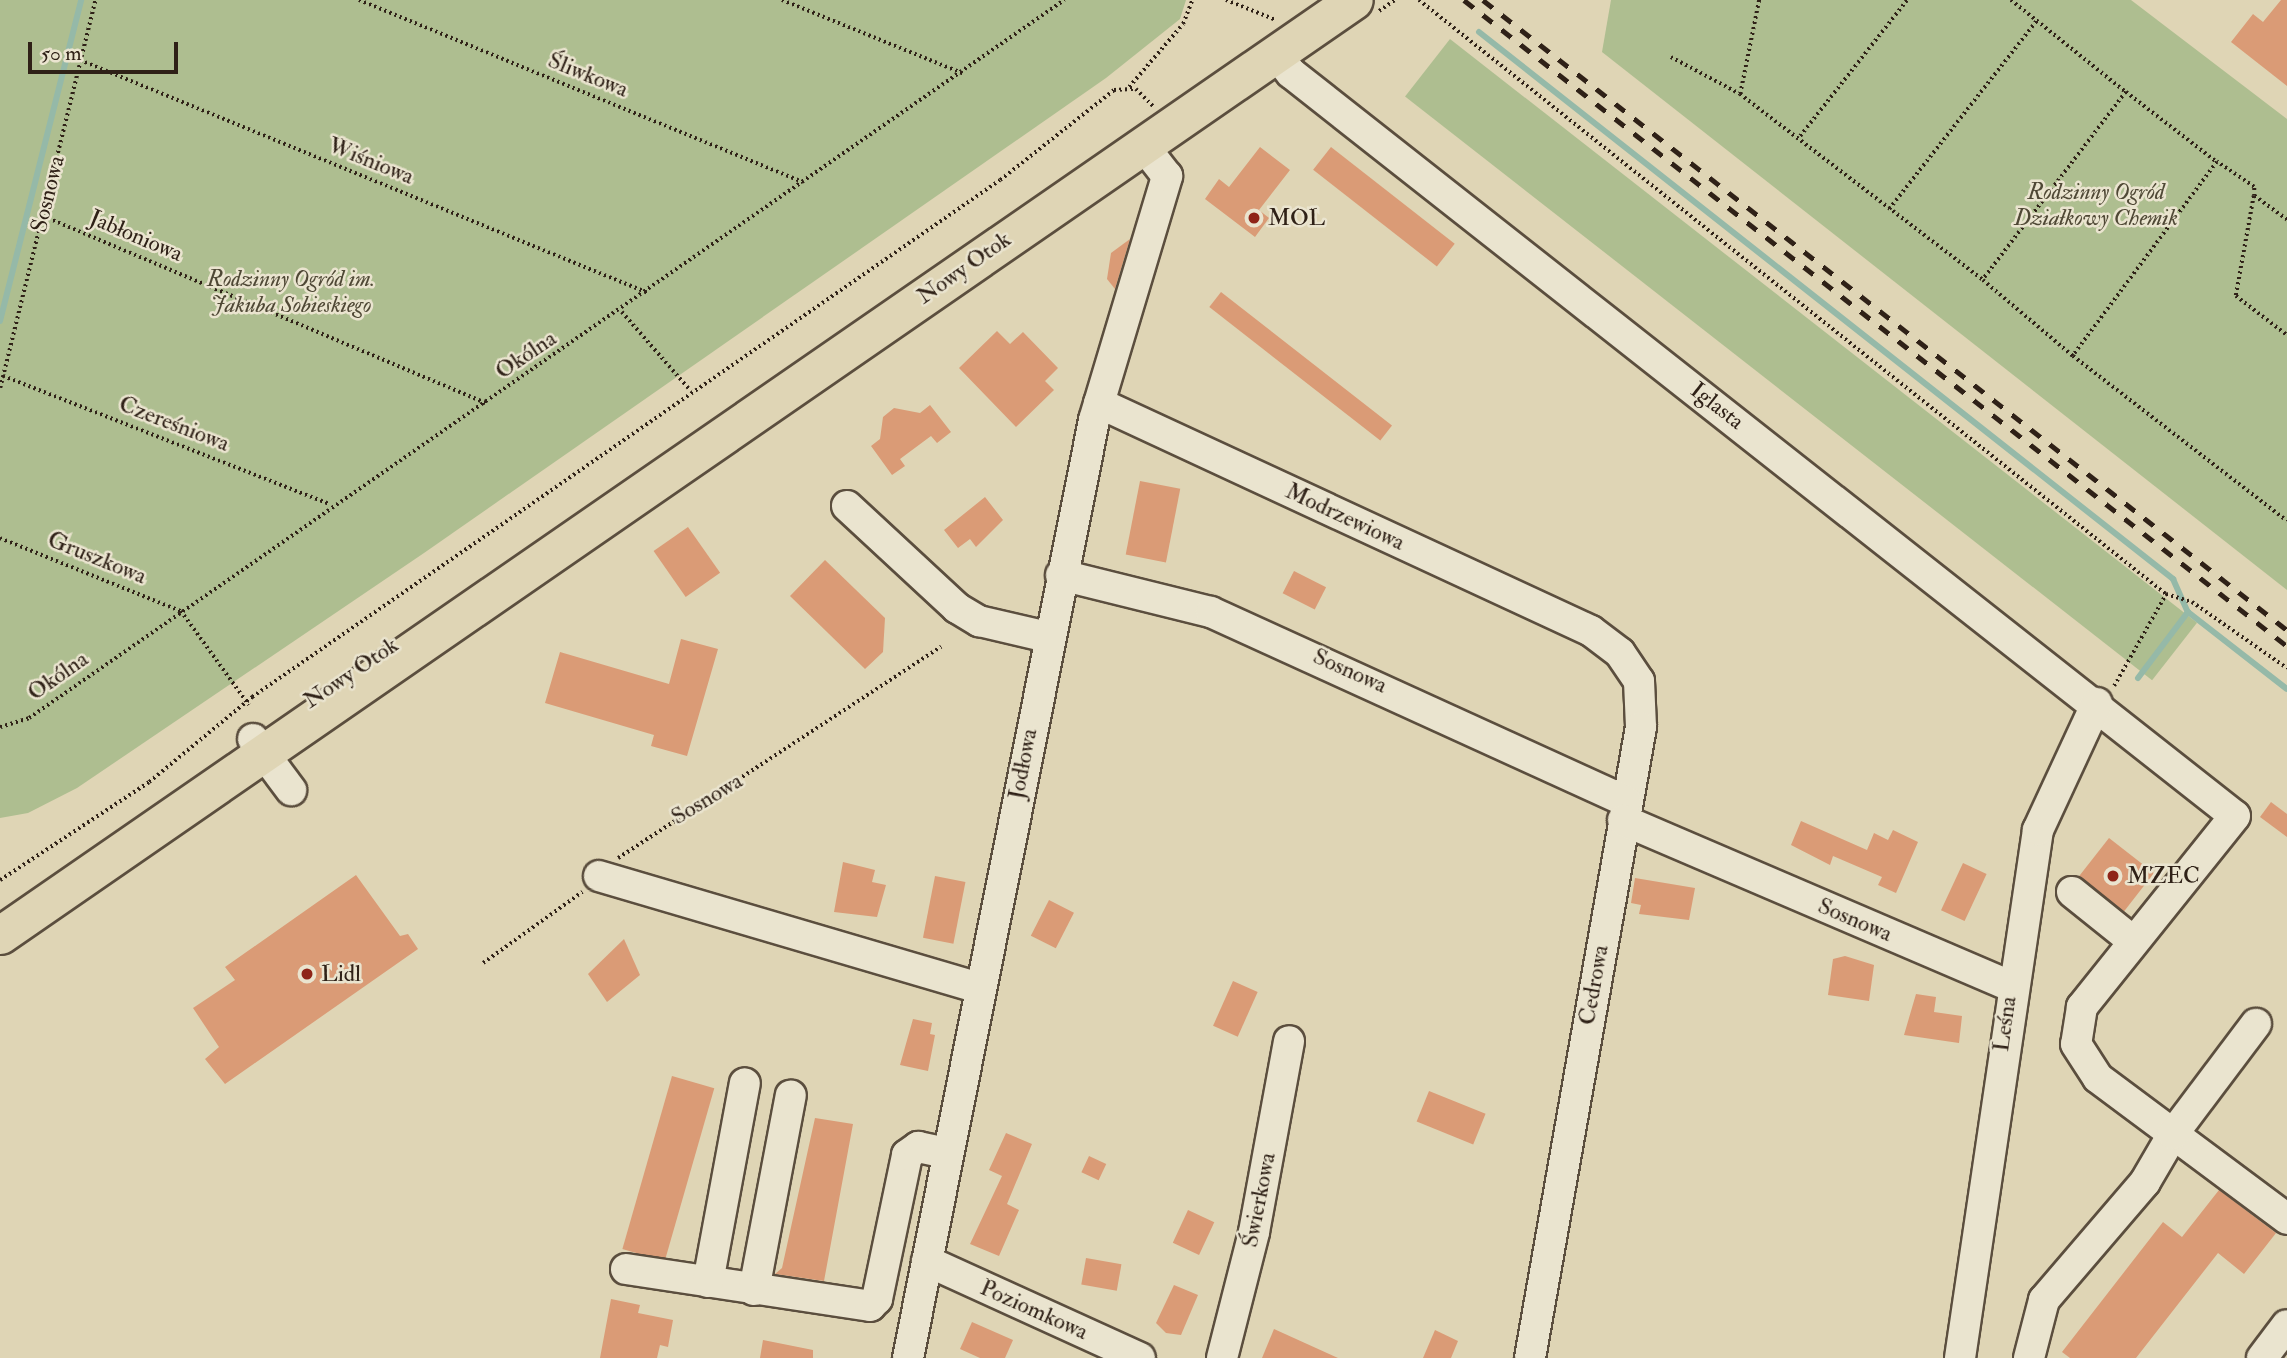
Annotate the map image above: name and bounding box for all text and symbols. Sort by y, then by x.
scale bar [32,28,182,72]
text: 50 m [41,40,82,67]
street label: Śliwkowa [544,46,632,104]
street label: Wiśniowa [324,131,418,191]
street label: Sosnowa [25,153,71,235]
park label: Rodzinny Ogród Działkowy Chemik [2014,178,2178,232]
street label: Jabłoniowa [85,204,187,268]
place label: MOL [1268,204,1325,232]
marker: MOL [1246,210,1262,226]
street label: Nowy Otok [912,226,1016,310]
park label: Rodzinny Ogród im. Jakuba Sobieskiego [207,265,375,319]
street label: Okólna [490,325,562,385]
street label: Iglasta [1685,376,1749,436]
street label: Czereśniowa [115,390,233,458]
street label: Modrzewiowa [1281,477,1409,557]
street label: Gruszkowa [44,526,150,590]
street label: Nowy Otok [298,631,404,715]
street label: Sosnowa [1309,643,1391,699]
street label: Okólna [22,645,94,707]
street label: Jodłowa [1003,726,1043,802]
street label: Sosnowa [666,767,748,831]
place label: MZEC [2127,862,2200,890]
marker: MZEC [2105,868,2121,884]
street label: Sosnowa [1814,892,1896,948]
street label: Cedrowa [1573,943,1615,1027]
place label: Lidl [321,960,361,988]
marker: Lidl [299,966,315,982]
street label: Leśna [1987,995,2023,1053]
street label: Świerkowa [1236,1150,1282,1250]
street label: Poziomkowa [976,1274,1092,1346]

